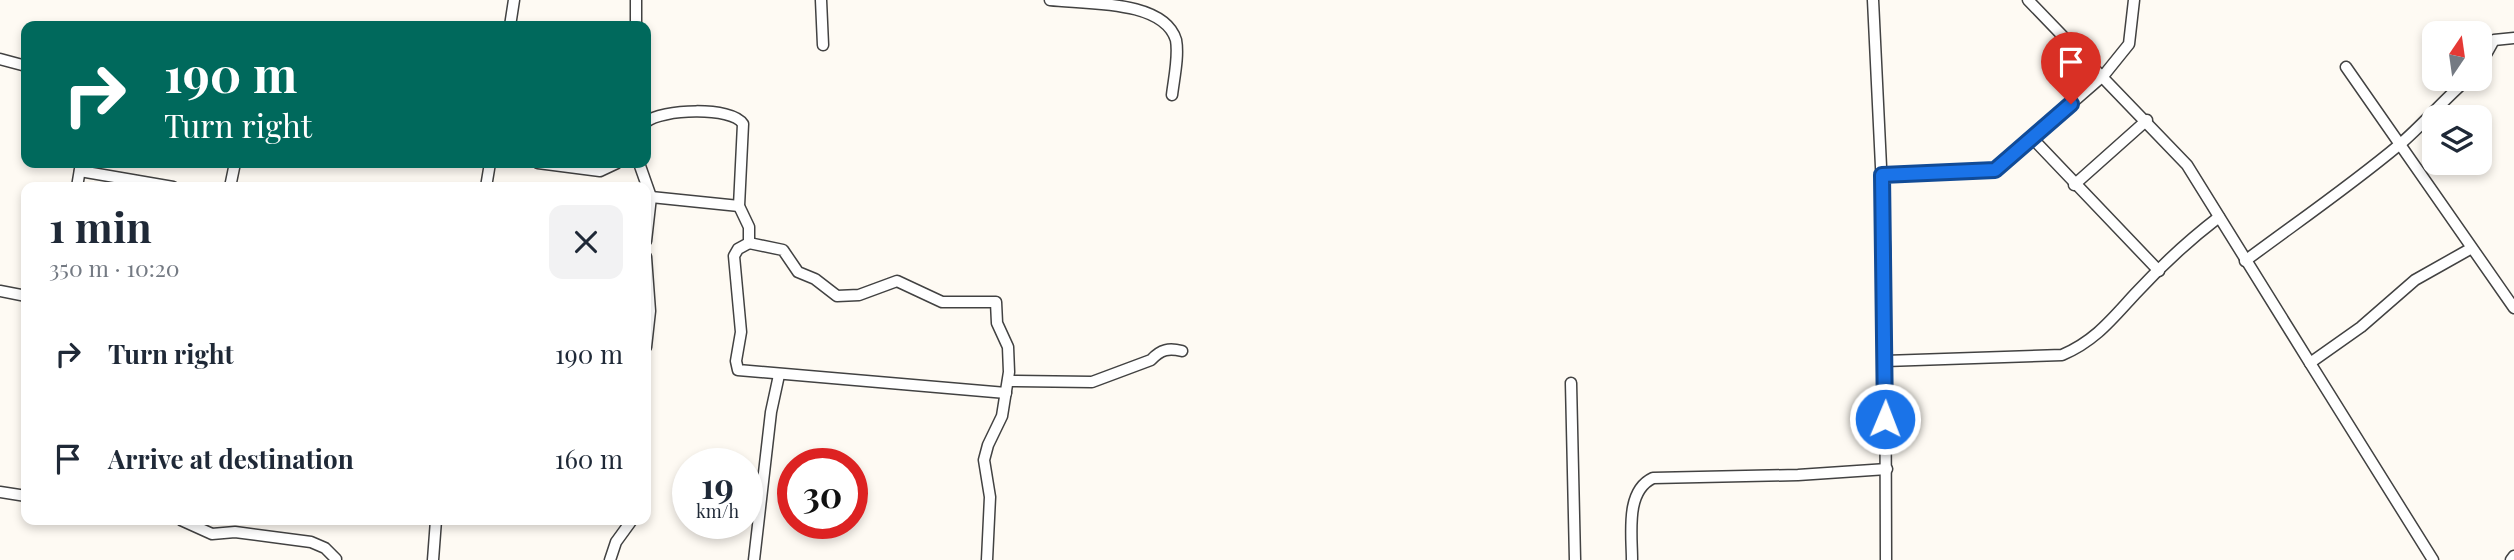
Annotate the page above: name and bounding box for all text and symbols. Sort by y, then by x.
north arrow [2422,21,2492,91]
map controls [2422,21,2492,175]
pin [2041,32,2101,104]
text: 190 m [164,40,297,105]
icon: arrive [2052,43,2090,81]
icon: right [49,49,140,140]
text: Turn right [164,103,312,146]
button: layers [2422,105,2492,175]
text: 1 min [49,198,152,254]
button: close [549,205,623,279]
text: 350 m · 10:20 [49,252,180,283]
icon: right [49,335,87,373]
text: Turn right [108,336,234,371]
text: 190 m [555,336,623,371]
position arrow [1848,382,1922,456]
icon: arrive [49,440,87,478]
text: Arrive at destination [108,441,354,476]
text: 160 m [555,441,623,476]
speed limit sign: 30 [777,448,868,539]
text: 19 [701,461,734,508]
text: km/h [696,499,739,523]

